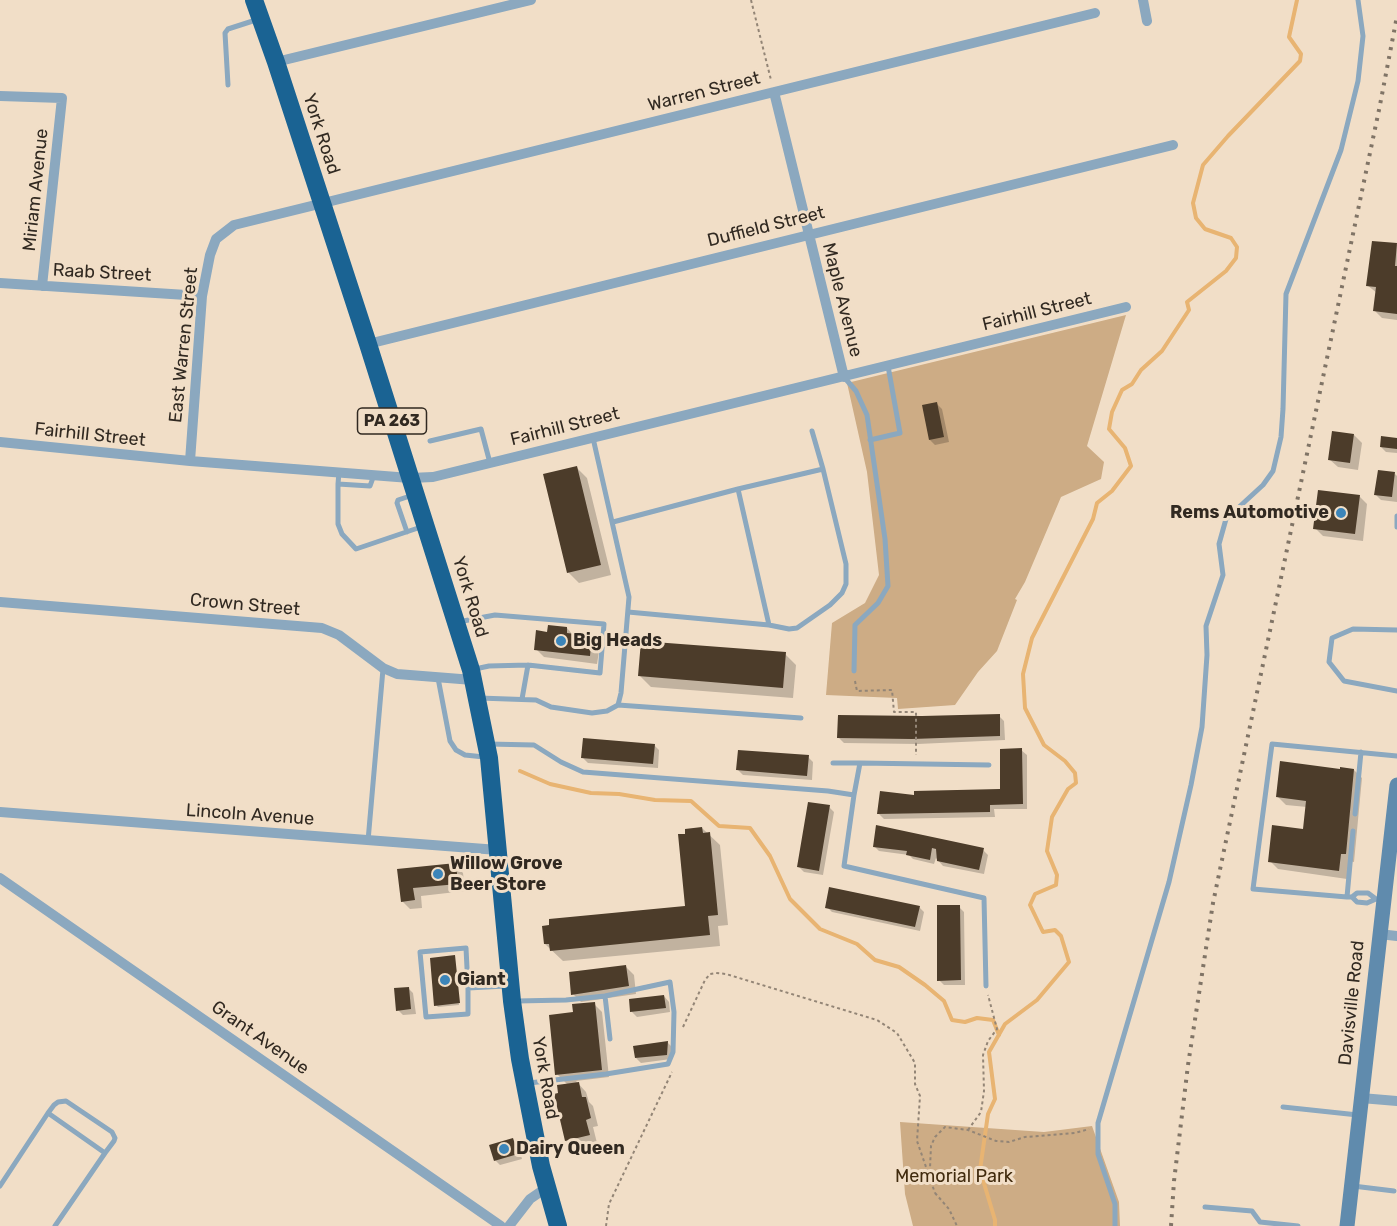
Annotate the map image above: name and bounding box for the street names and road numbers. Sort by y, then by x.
street label: Warren Street [646,68,762,116]
street label: York Road [298,91,344,177]
street label: Miriam Avenue [19,128,53,252]
street label: Duffield Street [705,202,827,252]
street label: Maple Avenue [817,241,867,359]
street label: Raab Street [52,260,152,286]
street label: East Warren Street [165,266,203,424]
street label: Fairhill Street [980,288,1094,336]
street label: Fairhill Street [508,403,622,451]
road number: PA 263 [358,408,426,434]
street label: Fairhill Street [33,418,147,452]
street label: York Road [447,554,493,640]
street label: Crown Street [189,589,301,621]
street label: Lincoln Avenue [185,800,315,830]
street label: Davisville Road [1335,939,1369,1067]
street label: Grant Avenue [207,996,313,1080]
street label: York Road [527,1035,563,1121]

